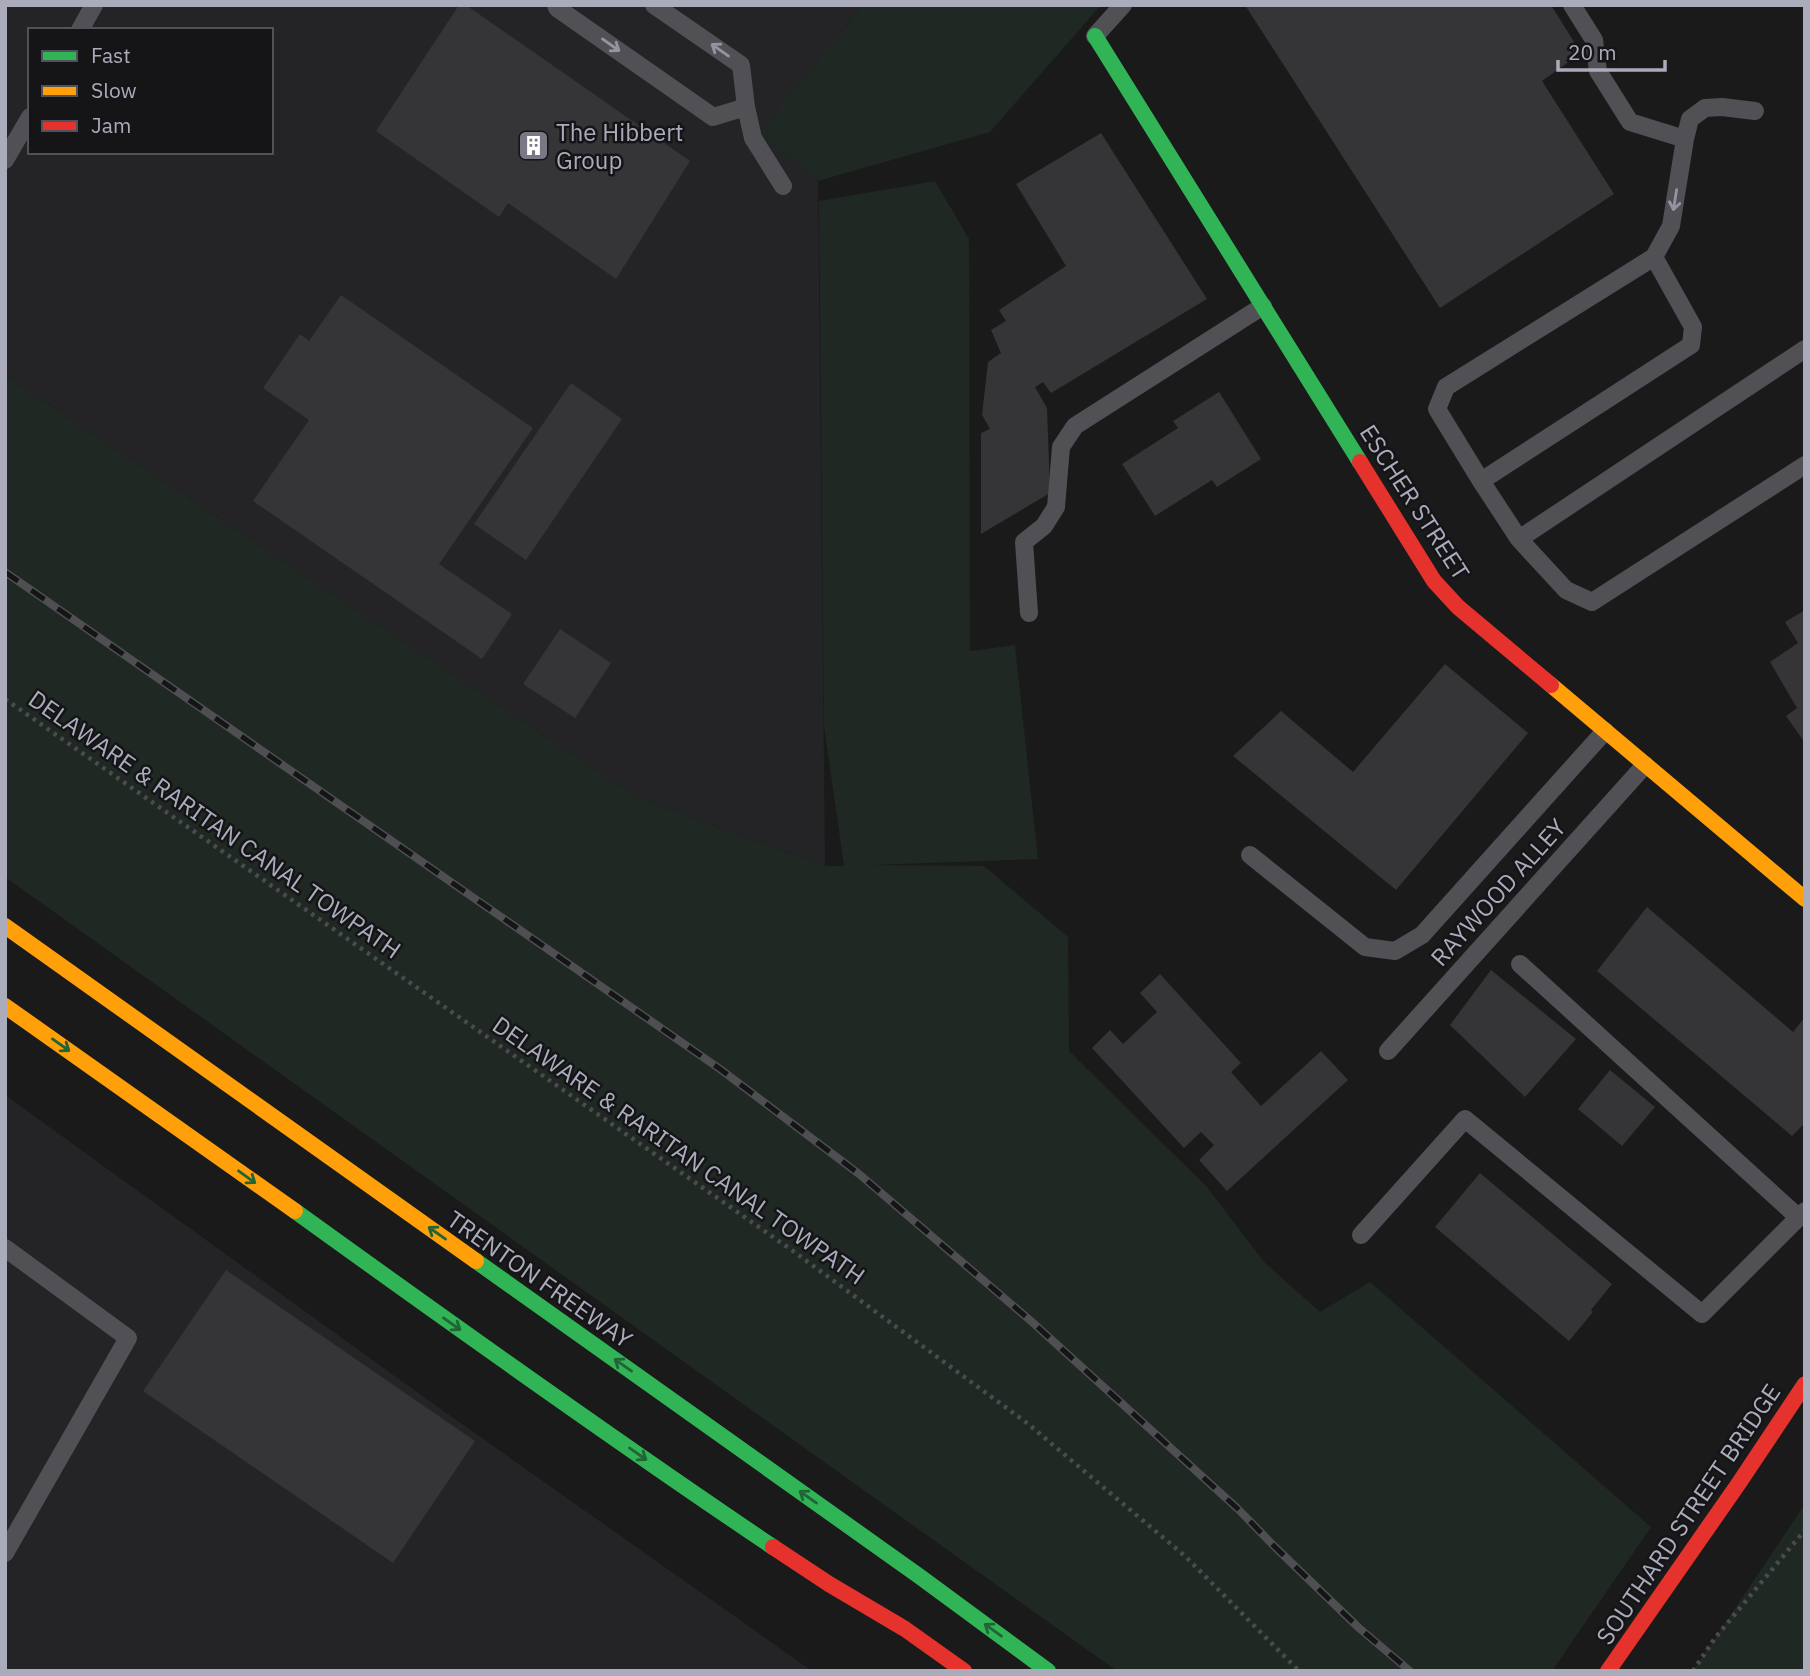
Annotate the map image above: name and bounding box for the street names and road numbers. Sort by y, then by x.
street label: ESCHER STREET [1353,418,1477,586]
street label: DELAWARE & RARITAN CANAL TOWPATH [23,683,407,965]
street label: RAYWOOD ALLEY [1423,811,1573,973]
street label: DELAWARE & RARITAN CANAL TOWPATH [487,1009,871,1291]
street label: TRENTON FREEWAY [441,1203,639,1355]
street label: SOUTHARD STREET BRIDGE [1589,1377,1787,1651]

